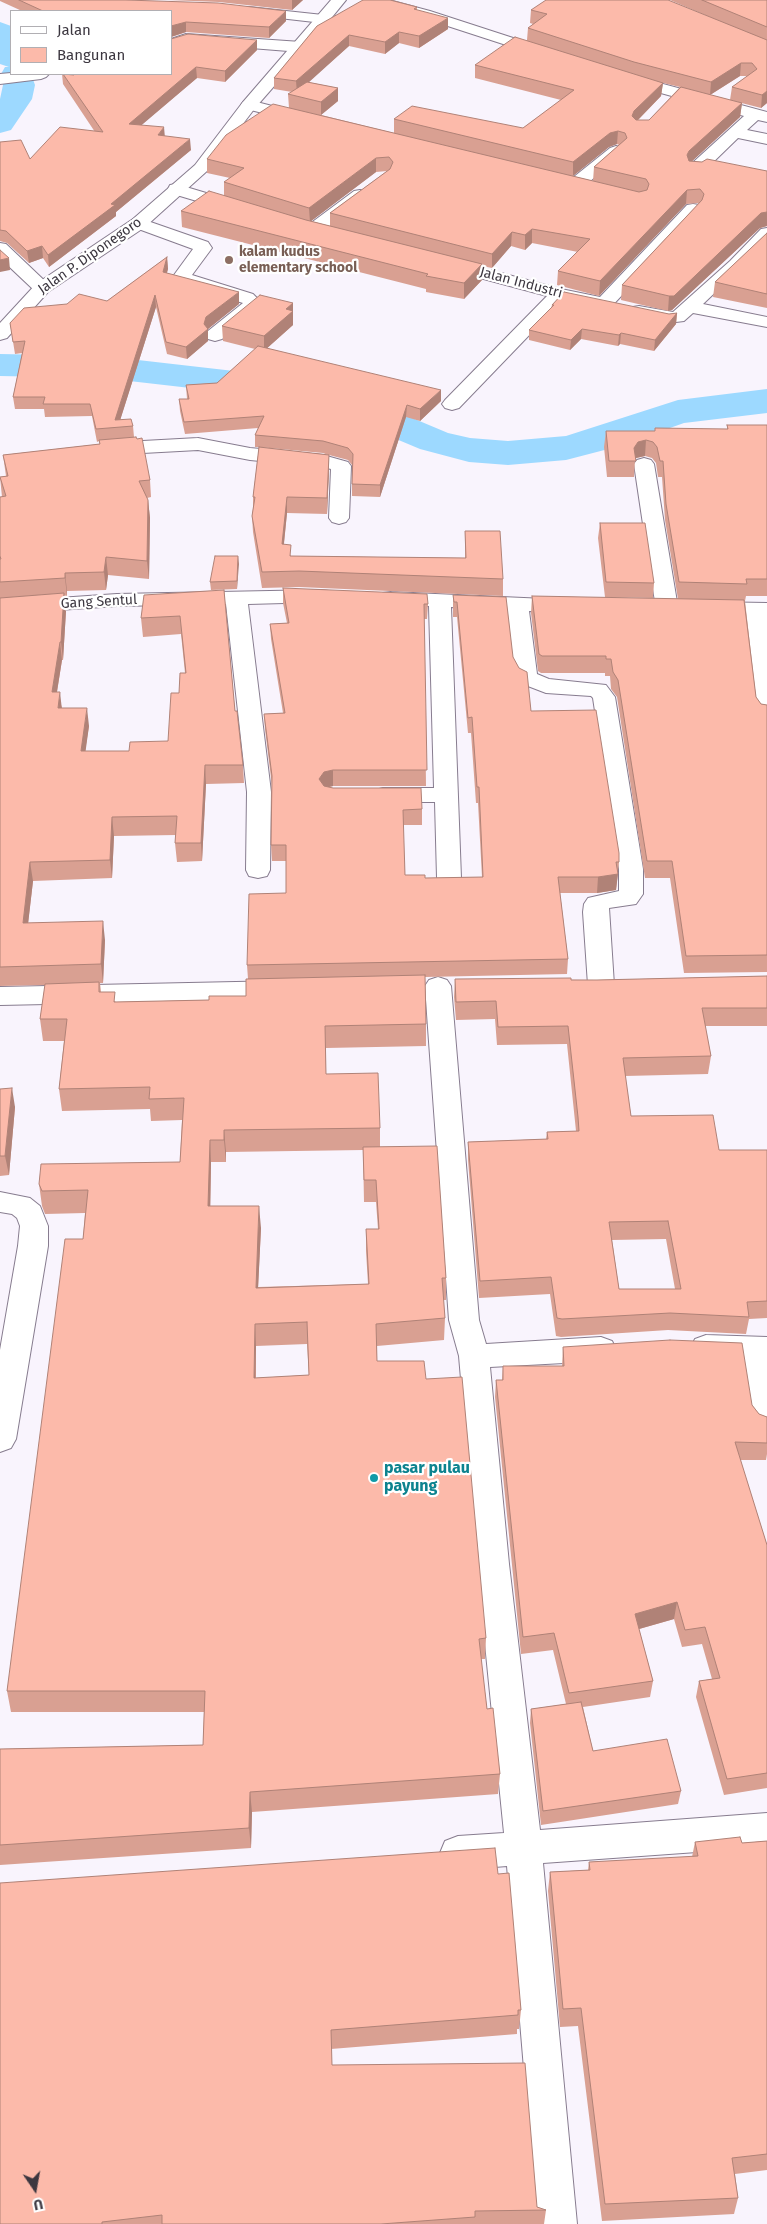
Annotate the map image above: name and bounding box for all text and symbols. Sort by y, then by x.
legend [10,10,172,75]
text: Jalan [57,21,91,39]
text: Bangunan [57,46,125,64]
street label: Jalan P. Diponegoro [35,214,145,298]
place label: kalam kudus elementary school [239,244,357,276]
marker: kalam kudus elementary school [223,254,235,266]
street label: Jalan Industri [478,264,564,302]
street label: Gang Sentul [60,592,138,612]
place label: pasar pulau payung [384,1459,470,1497]
marker: pasar pulau payung [368,1472,380,1484]
north arrow [10,2164,60,2214]
text: U [32,2195,44,2213]

